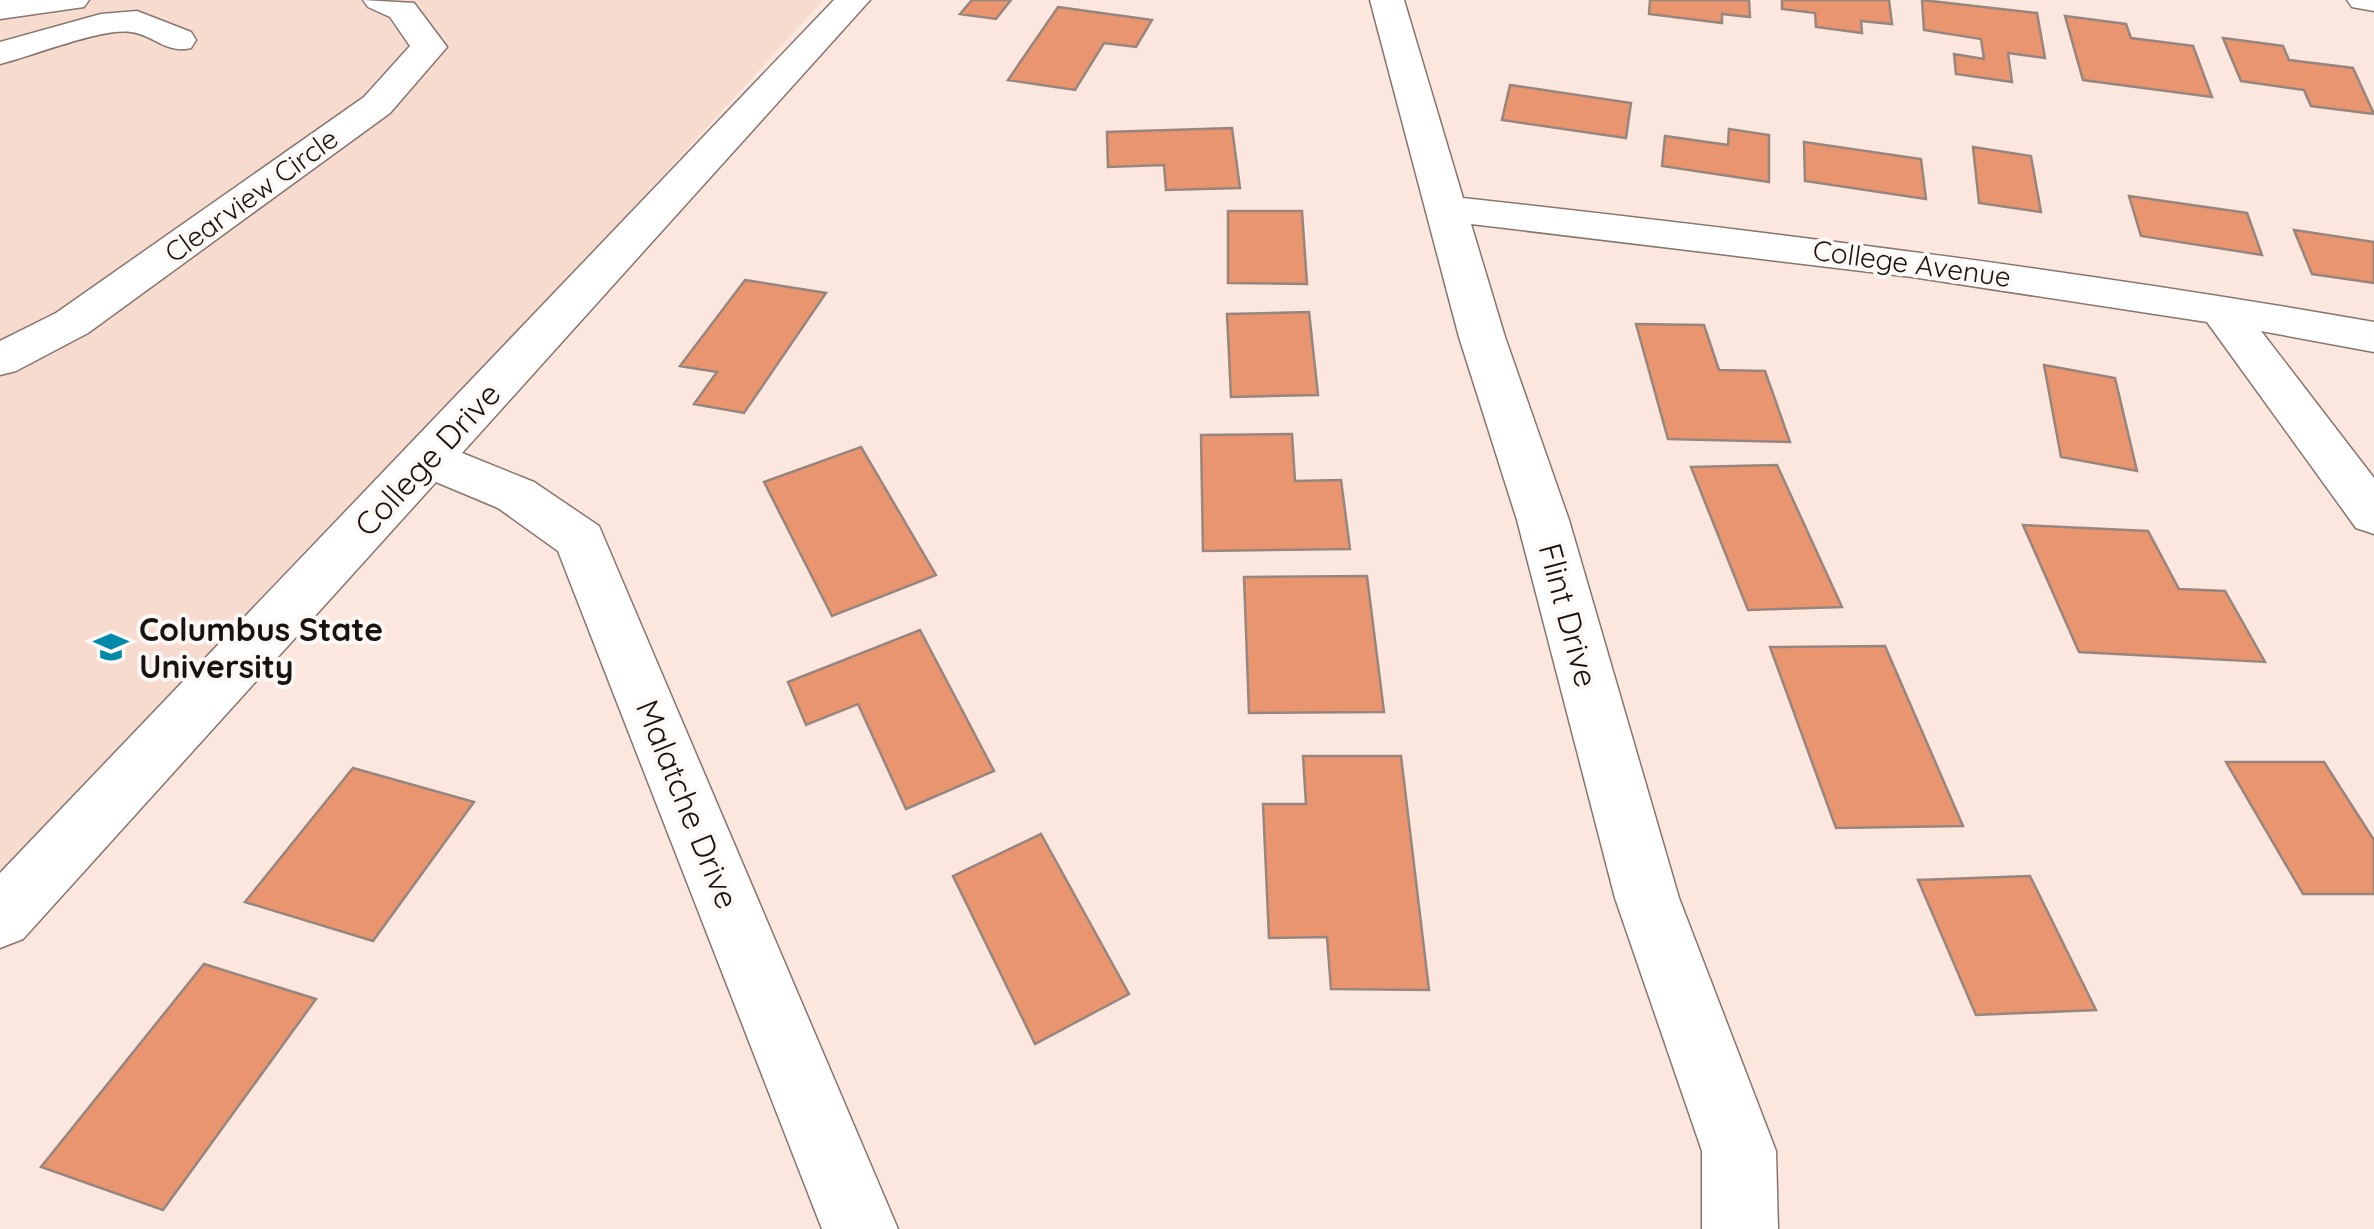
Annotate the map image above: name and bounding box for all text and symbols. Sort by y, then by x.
street label: Clearview Circle [157,120,345,270]
street label: College Avenue [1811,232,2013,294]
street label: College Drive [346,374,508,544]
street label: Flint Drive [1531,539,1607,691]
place label: Columbus State University [139,609,383,686]
school or university icon: Columbus State University [92,628,130,666]
street label: Malatche Drive [628,694,748,914]

